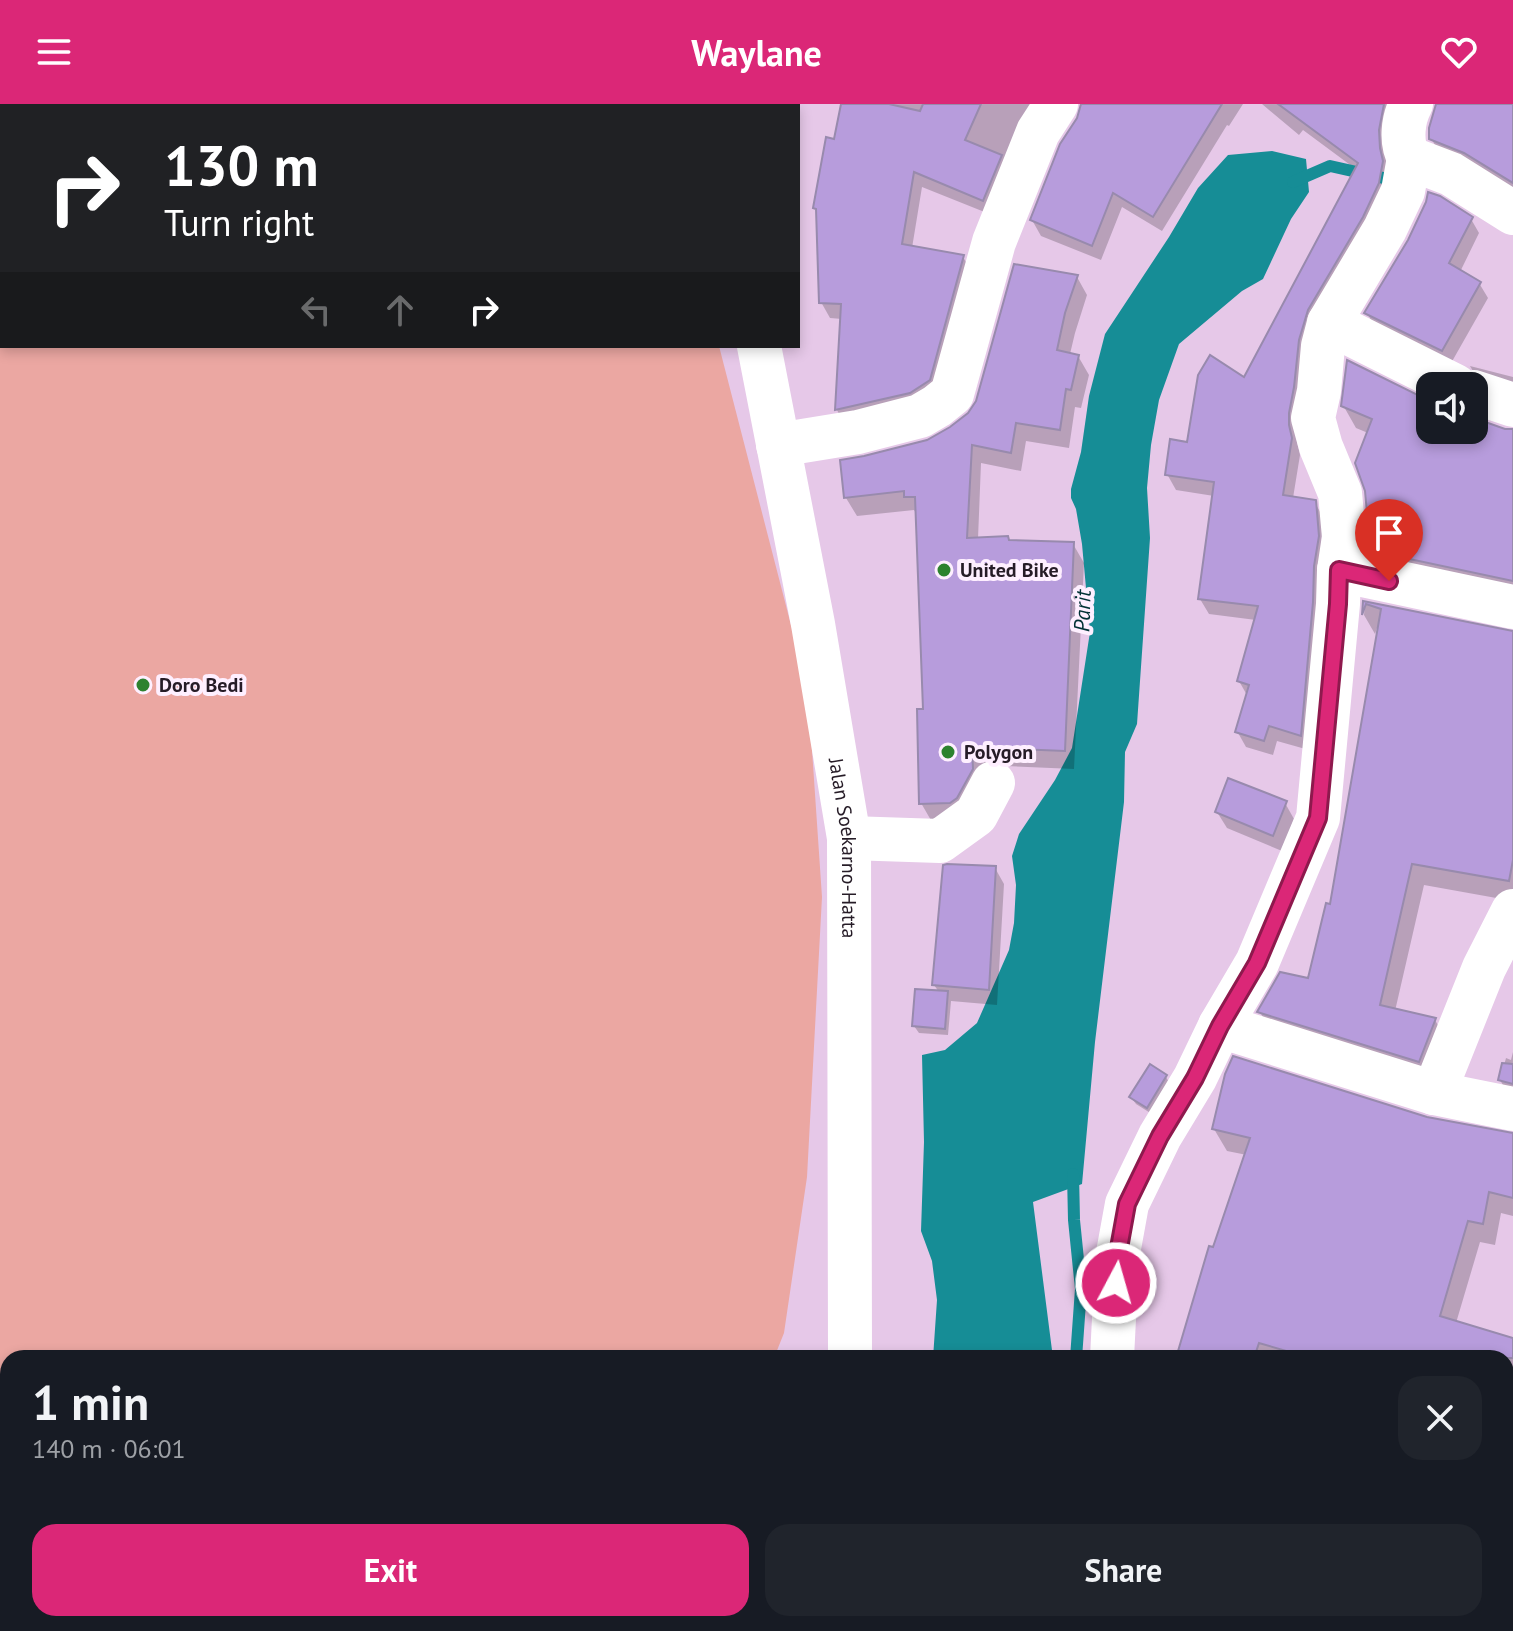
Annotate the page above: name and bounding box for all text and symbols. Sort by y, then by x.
text: Waylane [691,29,822,76]
icon: menu [32,30,76,74]
icon: heart [1437,30,1481,74]
text: 130 m [164,129,319,201]
icon: right [32,136,136,240]
text: Turn right [164,199,314,246]
icon: left [294,288,338,332]
icon: ahead [378,288,422,332]
icon: right [462,288,506,332]
map controls [1416,372,1488,444]
button: sound [1416,372,1488,444]
pin [1355,499,1423,581]
icon: arrive [1367,511,1411,555]
place label: United Bike [960,557,1059,583]
marker: United Bike [935,561,953,579]
water label: Parit [1067,588,1097,633]
place label: Doro Bedi [159,672,244,698]
marker: Doro Bedi [134,676,152,694]
place label: Polygon [964,739,1033,765]
marker: Polygon [939,743,957,761]
street label: Jalan Soekarno-Hatta [823,755,862,939]
position arrow [1074,1241,1158,1325]
text: 1 min [32,1371,149,1433]
button: close [1398,1376,1482,1460]
text: 140 m · 06:01 [32,1432,186,1465]
button: Exit [32,1524,749,1616]
button: Share [765,1524,1482,1616]

